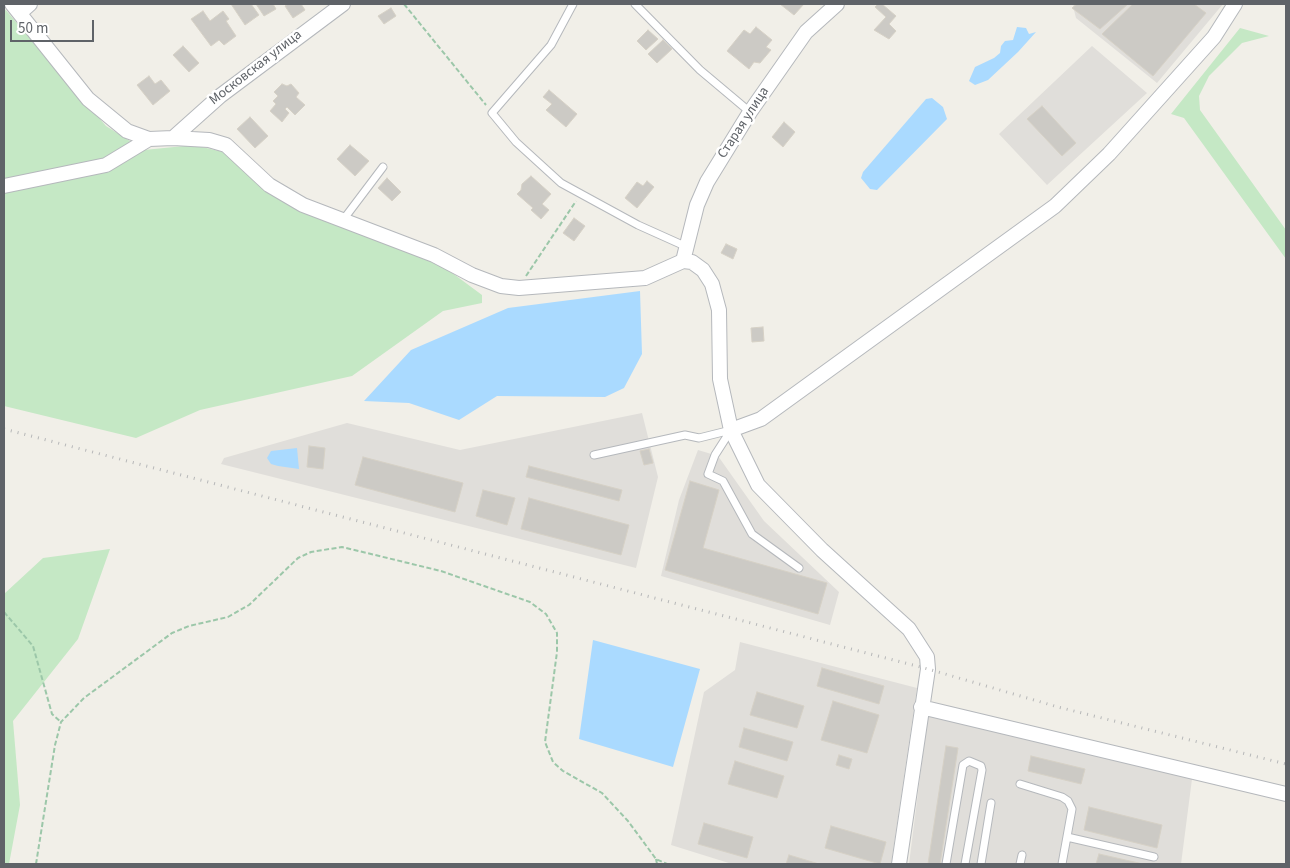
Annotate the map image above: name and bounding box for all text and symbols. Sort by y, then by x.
scale bar [12,10,96,42]
text: 50 m [18,18,48,39]
street label: Московская улица [207,27,305,109]
street label: Старая улица [715,84,773,162]

